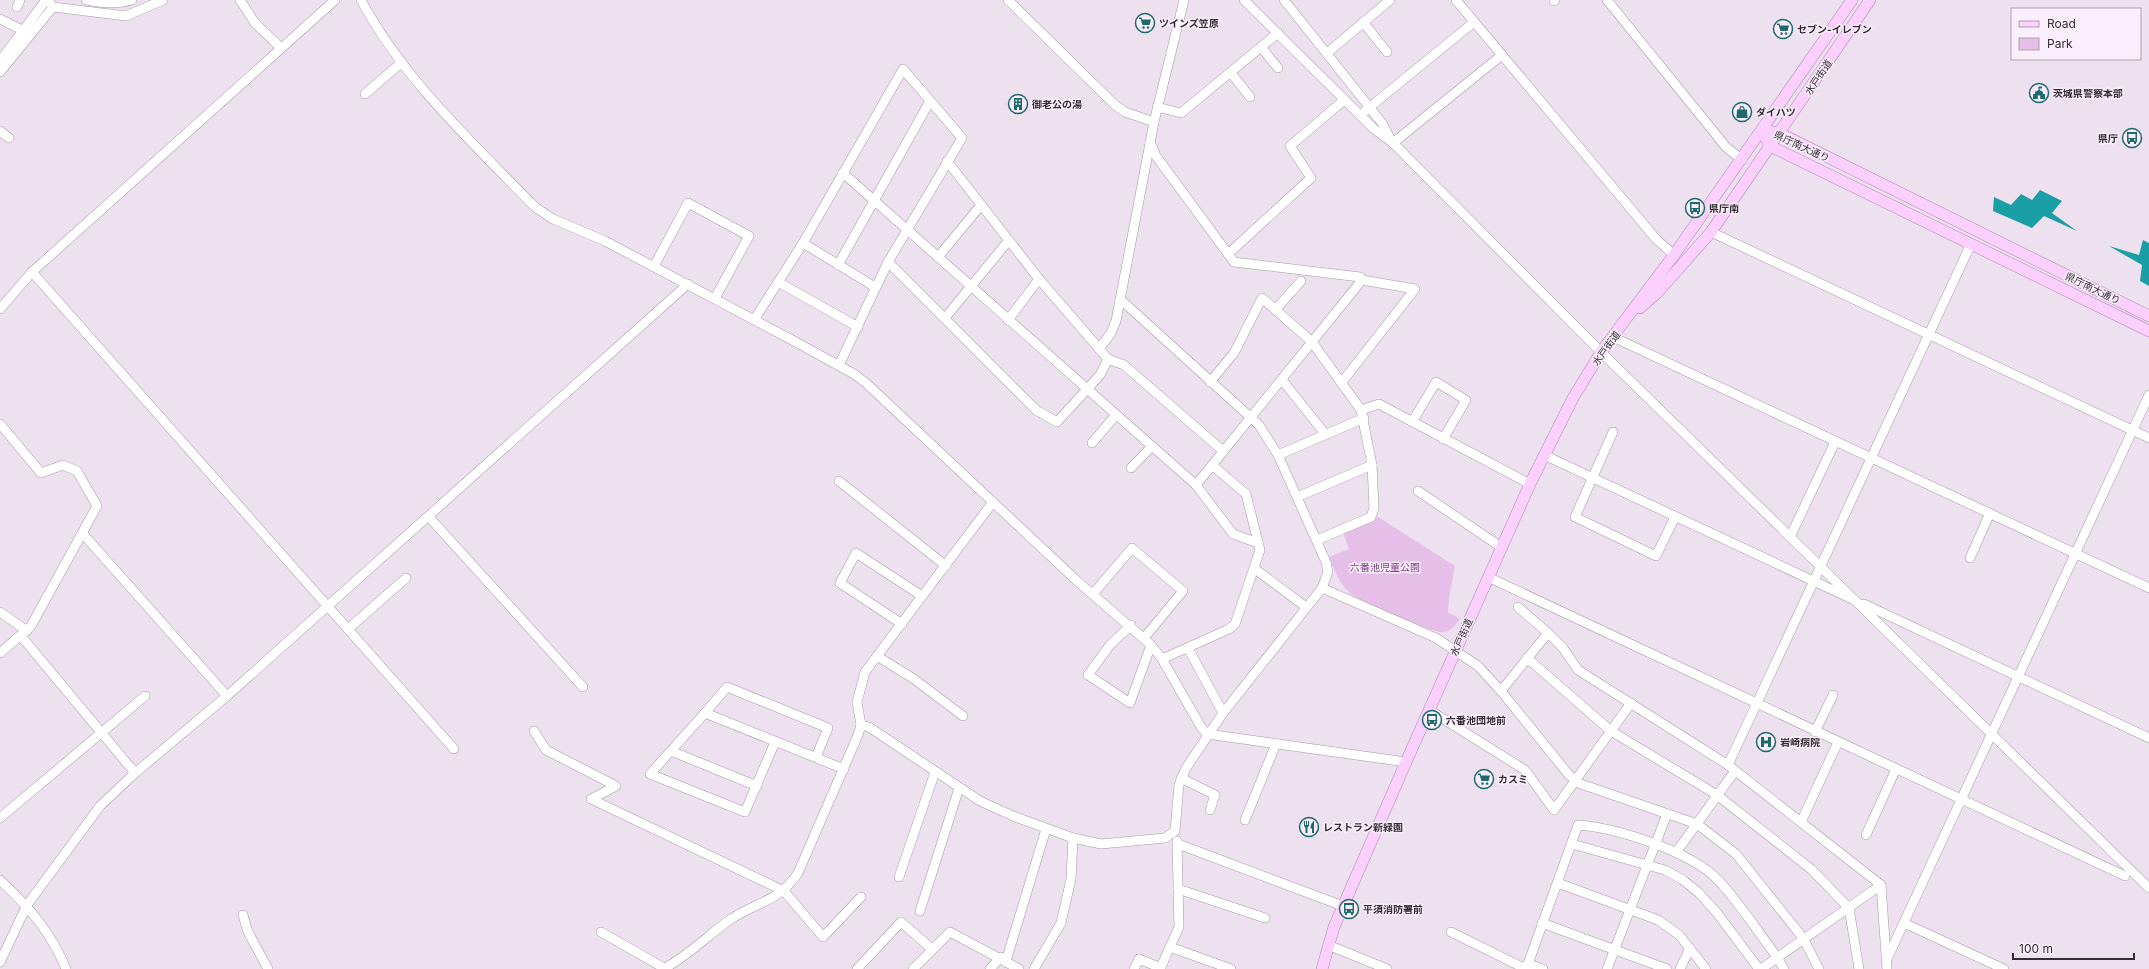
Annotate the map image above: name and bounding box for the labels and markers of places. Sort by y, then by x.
supermarket icon: ツインズ笠原 [1134,12,1156,34]
place label: ツインズ笠原 [1159,17,1219,29]
supermarket icon: セブン-イレブン [1772,18,1794,40]
place label: セブン-イレブン [1797,23,1872,35]
public building icon: 茨城県警察本部 [2028,82,2050,104]
place label: 茨城県警察本部 [2053,87,2123,99]
building icon: 御老公の湯 [1007,93,1029,115]
place label: 御老公の湯 [1031,98,1082,110]
shop icon: ダイハツ [1731,101,1753,123]
place label: ダイハツ [1756,106,1796,118]
bus stop icon: 県庁 [2121,127,2143,149]
place label: 県庁 [2098,132,2118,144]
bus stop icon: 県庁南 [1684,197,1706,219]
place label: 県庁南 [1709,202,1739,214]
bus stop icon: 六番池団地前 [1421,709,1443,731]
place label: 六番池団地前 [1446,714,1506,726]
hospital icon: 岩崎病院 [1755,731,1777,753]
place label: 岩崎病院 [1780,736,1820,748]
supermarket icon: カスミ [1473,768,1495,790]
place label: カスミ [1498,773,1528,785]
restaurant icon: レストラン新緑園 [1298,816,1320,838]
place label: レストラン新緑園 [1323,821,1403,833]
bus stop icon: 平須消防署前 [1338,898,1360,920]
place label: 平須消防署前 [1363,903,1423,915]

